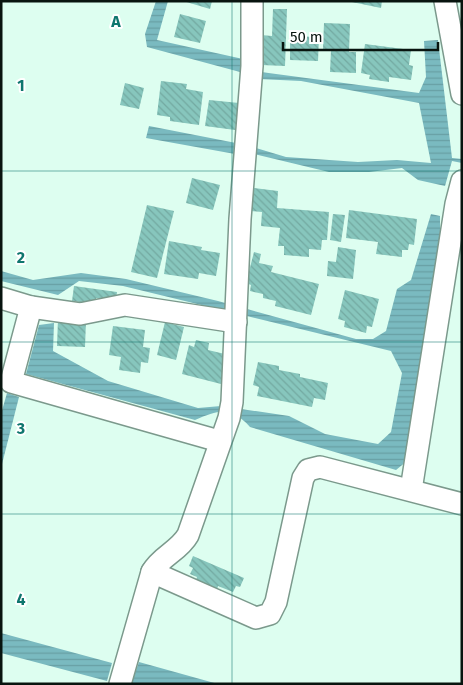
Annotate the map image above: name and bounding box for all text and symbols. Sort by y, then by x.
text: A [110,12,121,31]
scale bar [283,20,438,52]
text: 50 m [290,28,323,46]
text: 1 [17,76,25,95]
text: 2 [17,248,25,267]
text: 3 [16,419,25,438]
text: 4 [16,590,26,609]

